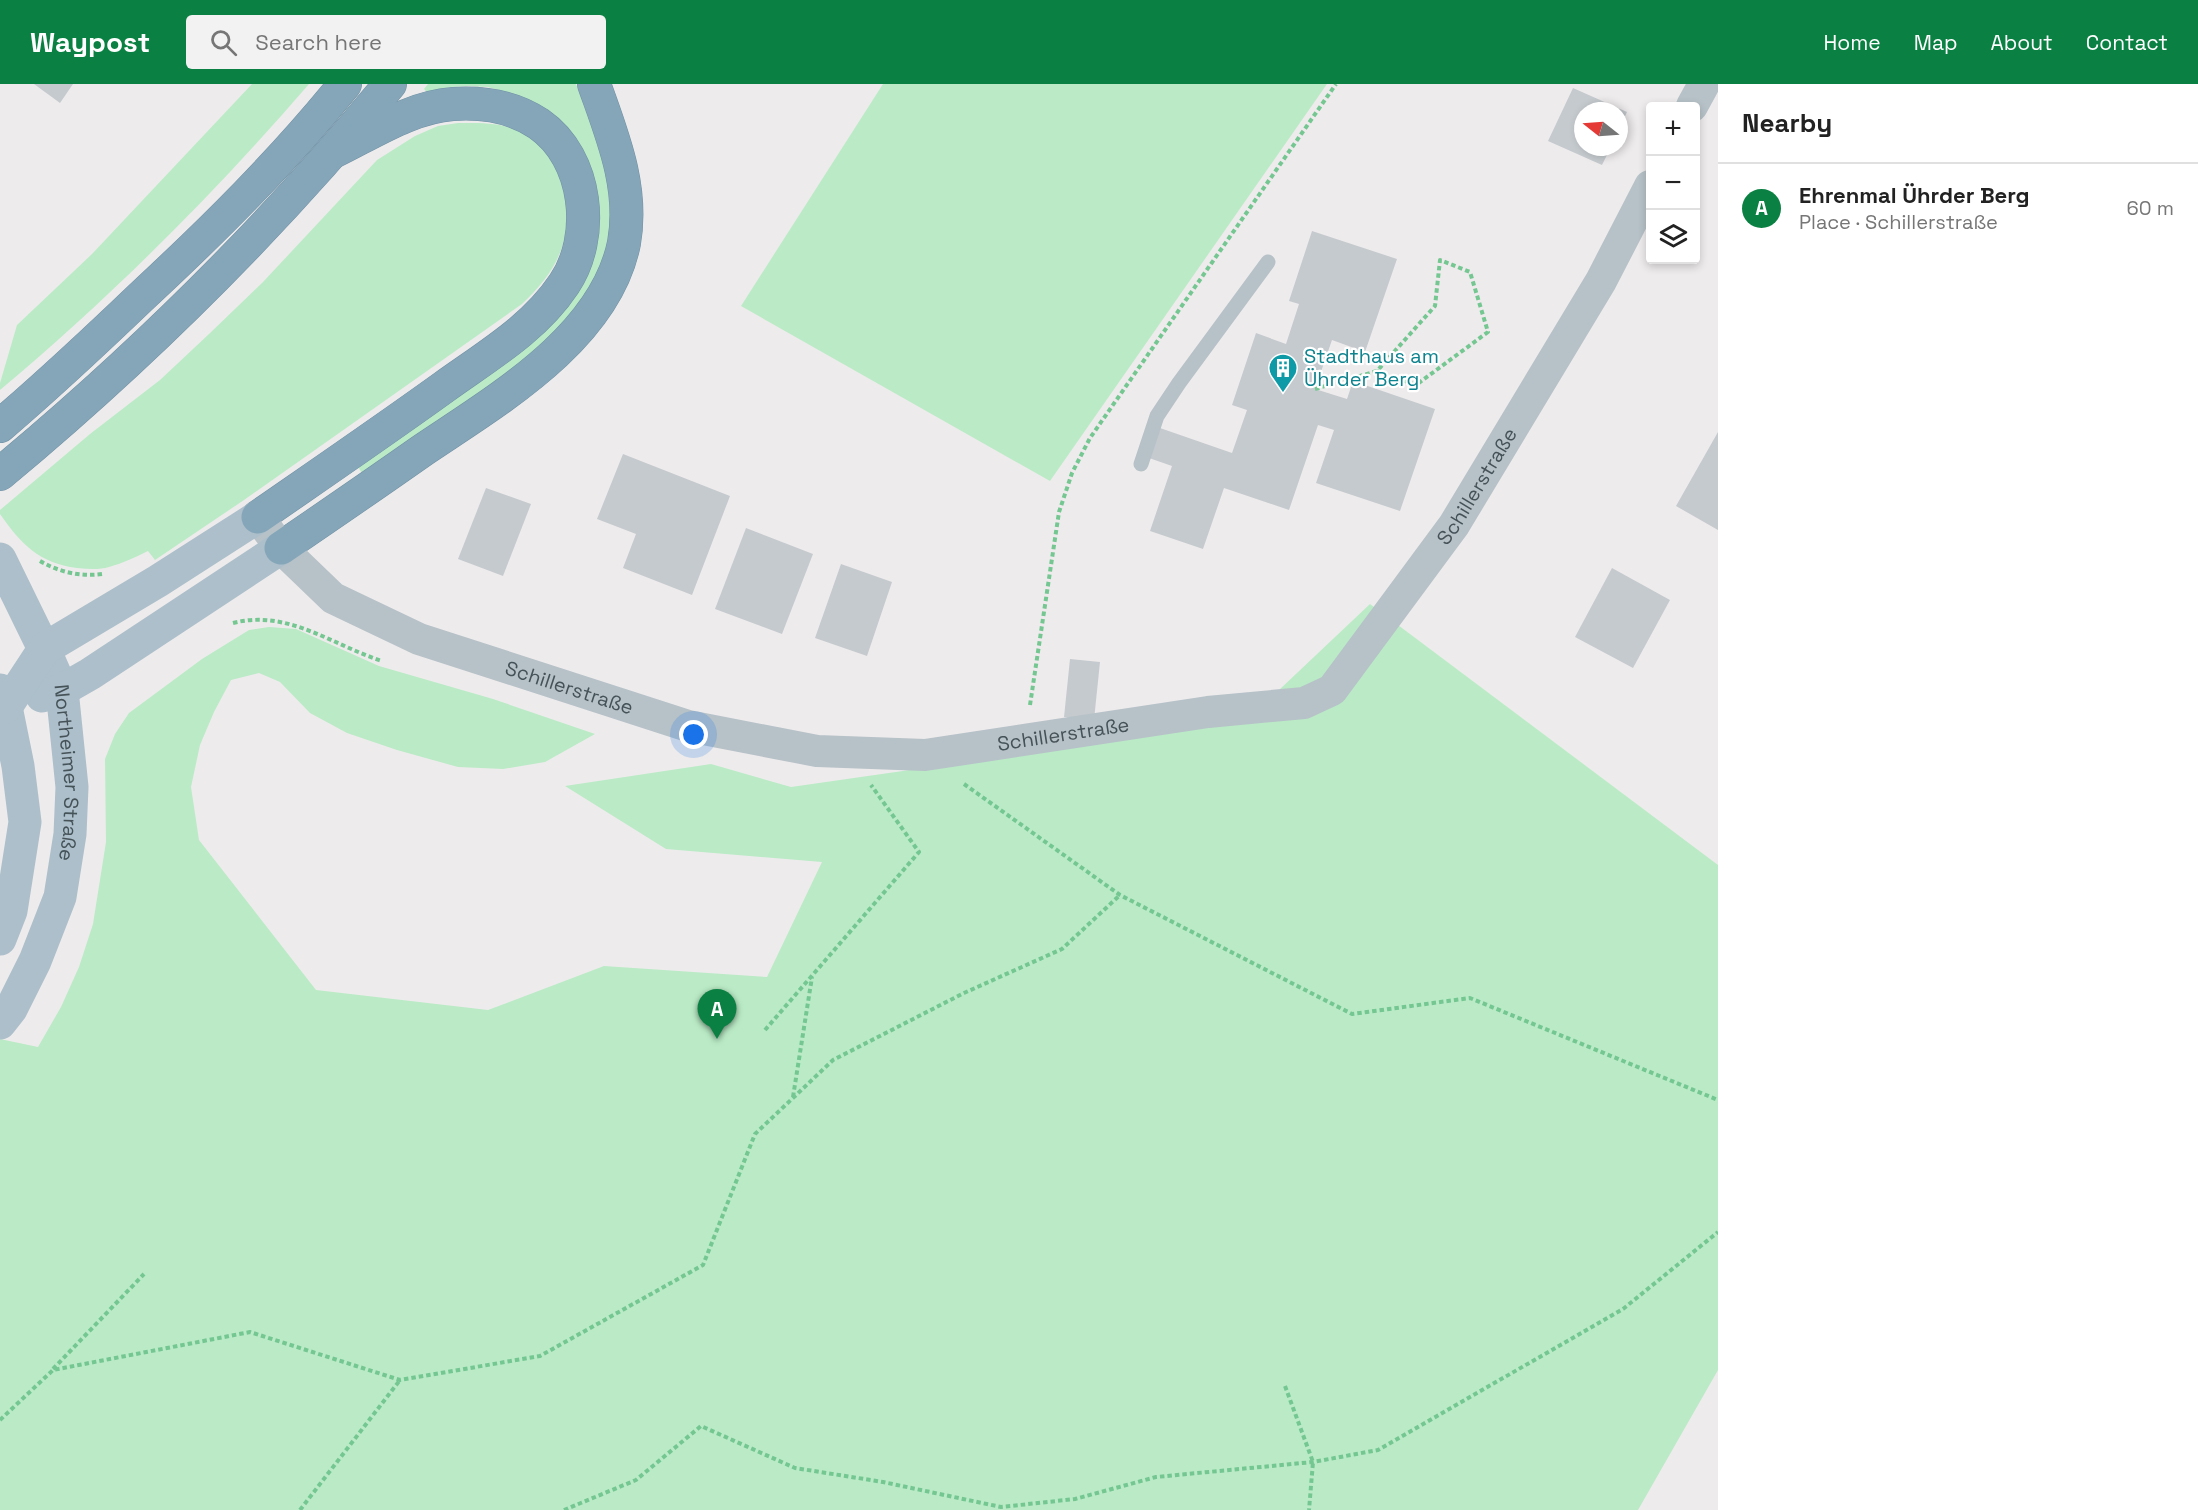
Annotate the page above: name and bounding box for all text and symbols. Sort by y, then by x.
search box [186,15,606,69]
text: Waypost [30,24,150,60]
icon: search [207,26,240,59]
text: Search here [255,28,382,56]
text: Home [1823,29,1881,56]
text: Map [1914,29,1958,56]
text: About [1991,29,2053,56]
text: Contact [2086,29,2168,56]
north arrow [1574,102,1628,156]
map controls [1646,102,1700,264]
button: + [1646,102,1700,156]
text: Nearby [1742,106,1832,140]
button: − [1646,156,1700,210]
text: Ehrenmal Ührder Berg [1799,181,2030,209]
text: A [1755,195,1768,221]
text: 60 m [2127,195,2174,221]
text: Place · Schillerstraße [1799,209,1998,235]
button: layers [1646,210,1700,264]
place label: Stadthaus am Ührder Berg [1304,343,1439,392]
building icon: Stadthaus am Ührder Berg [1267,352,1299,394]
street label: Schillerstraße [1431,423,1523,550]
street label: Schillerstraße [502,655,637,720]
street label: Northeimer Straße [48,683,85,863]
street label: Schillerstraße [995,711,1131,757]
your location [679,720,708,749]
pin: A [698,990,736,1039]

